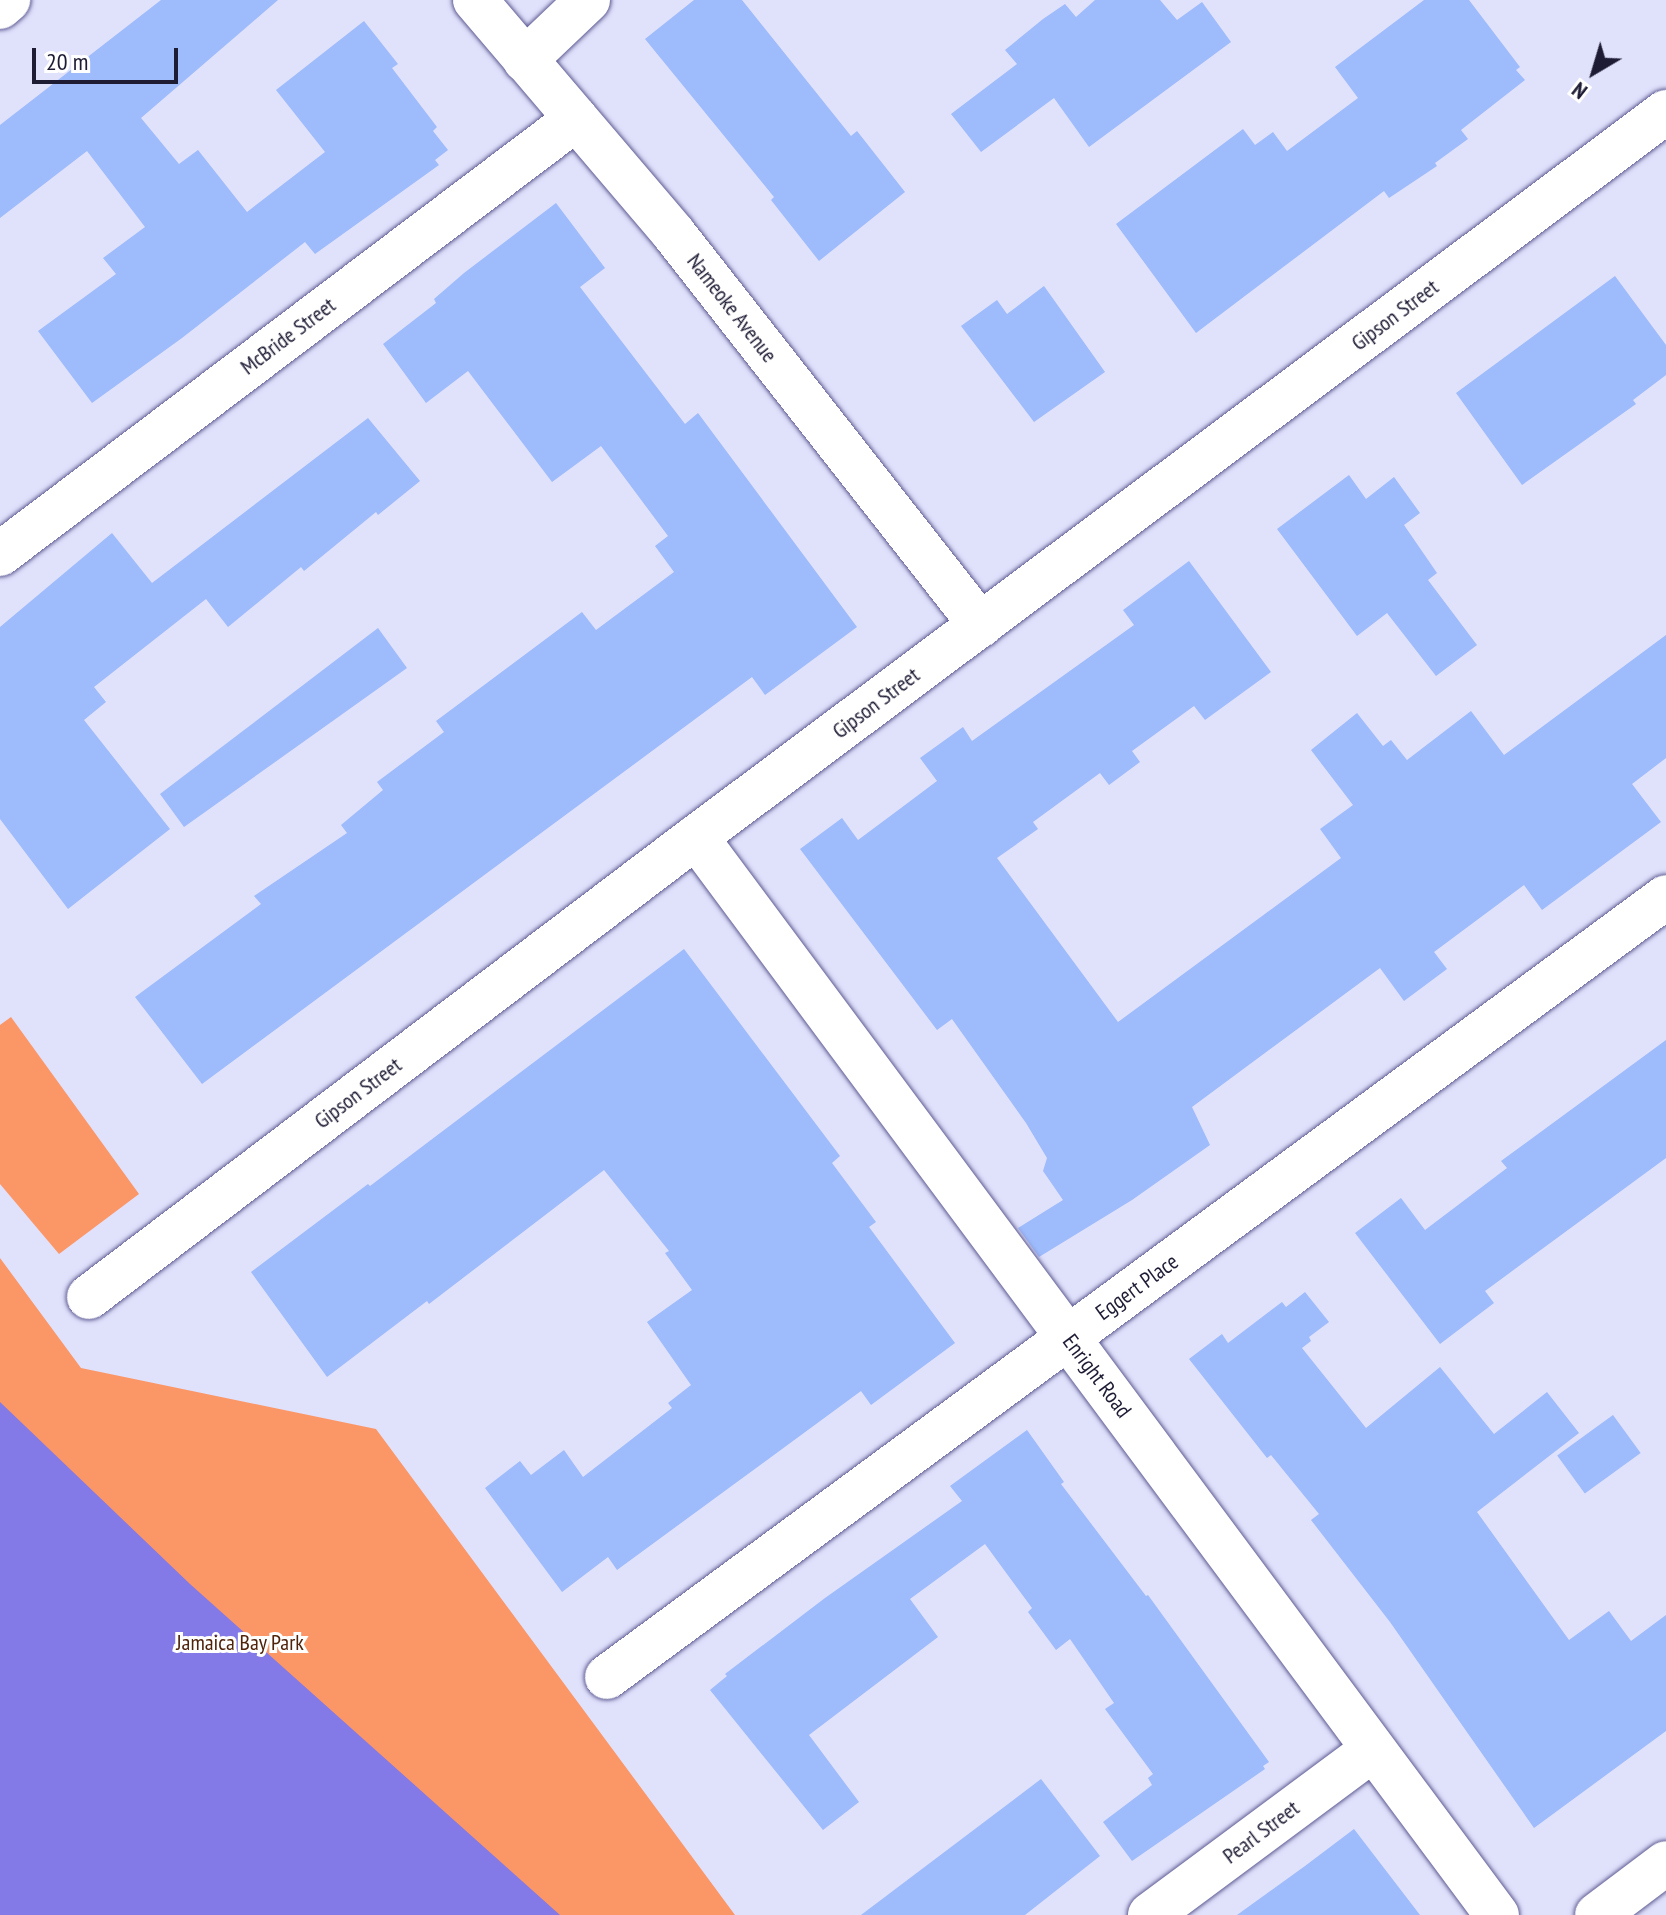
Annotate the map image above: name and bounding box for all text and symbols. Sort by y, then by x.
scale bar [36,32,182,82]
north arrow [1554,32,1634,112]
text: 20 m [46,46,88,77]
text: N [1566,76,1593,106]
street label: Nameoke Avenue [681,248,783,368]
street label: Gipson Street [1346,274,1444,356]
street label: McBride Street [235,292,341,380]
street label: Gipson Street [827,662,925,744]
street label: Gipson Street [309,1052,407,1134]
street label: Eggert Place [1091,1248,1183,1326]
street label: Enright Road [1057,1329,1137,1423]
park label: Jamaica Bay Park [176,1630,304,1656]
street label: Pearl Street [1218,1795,1304,1869]

